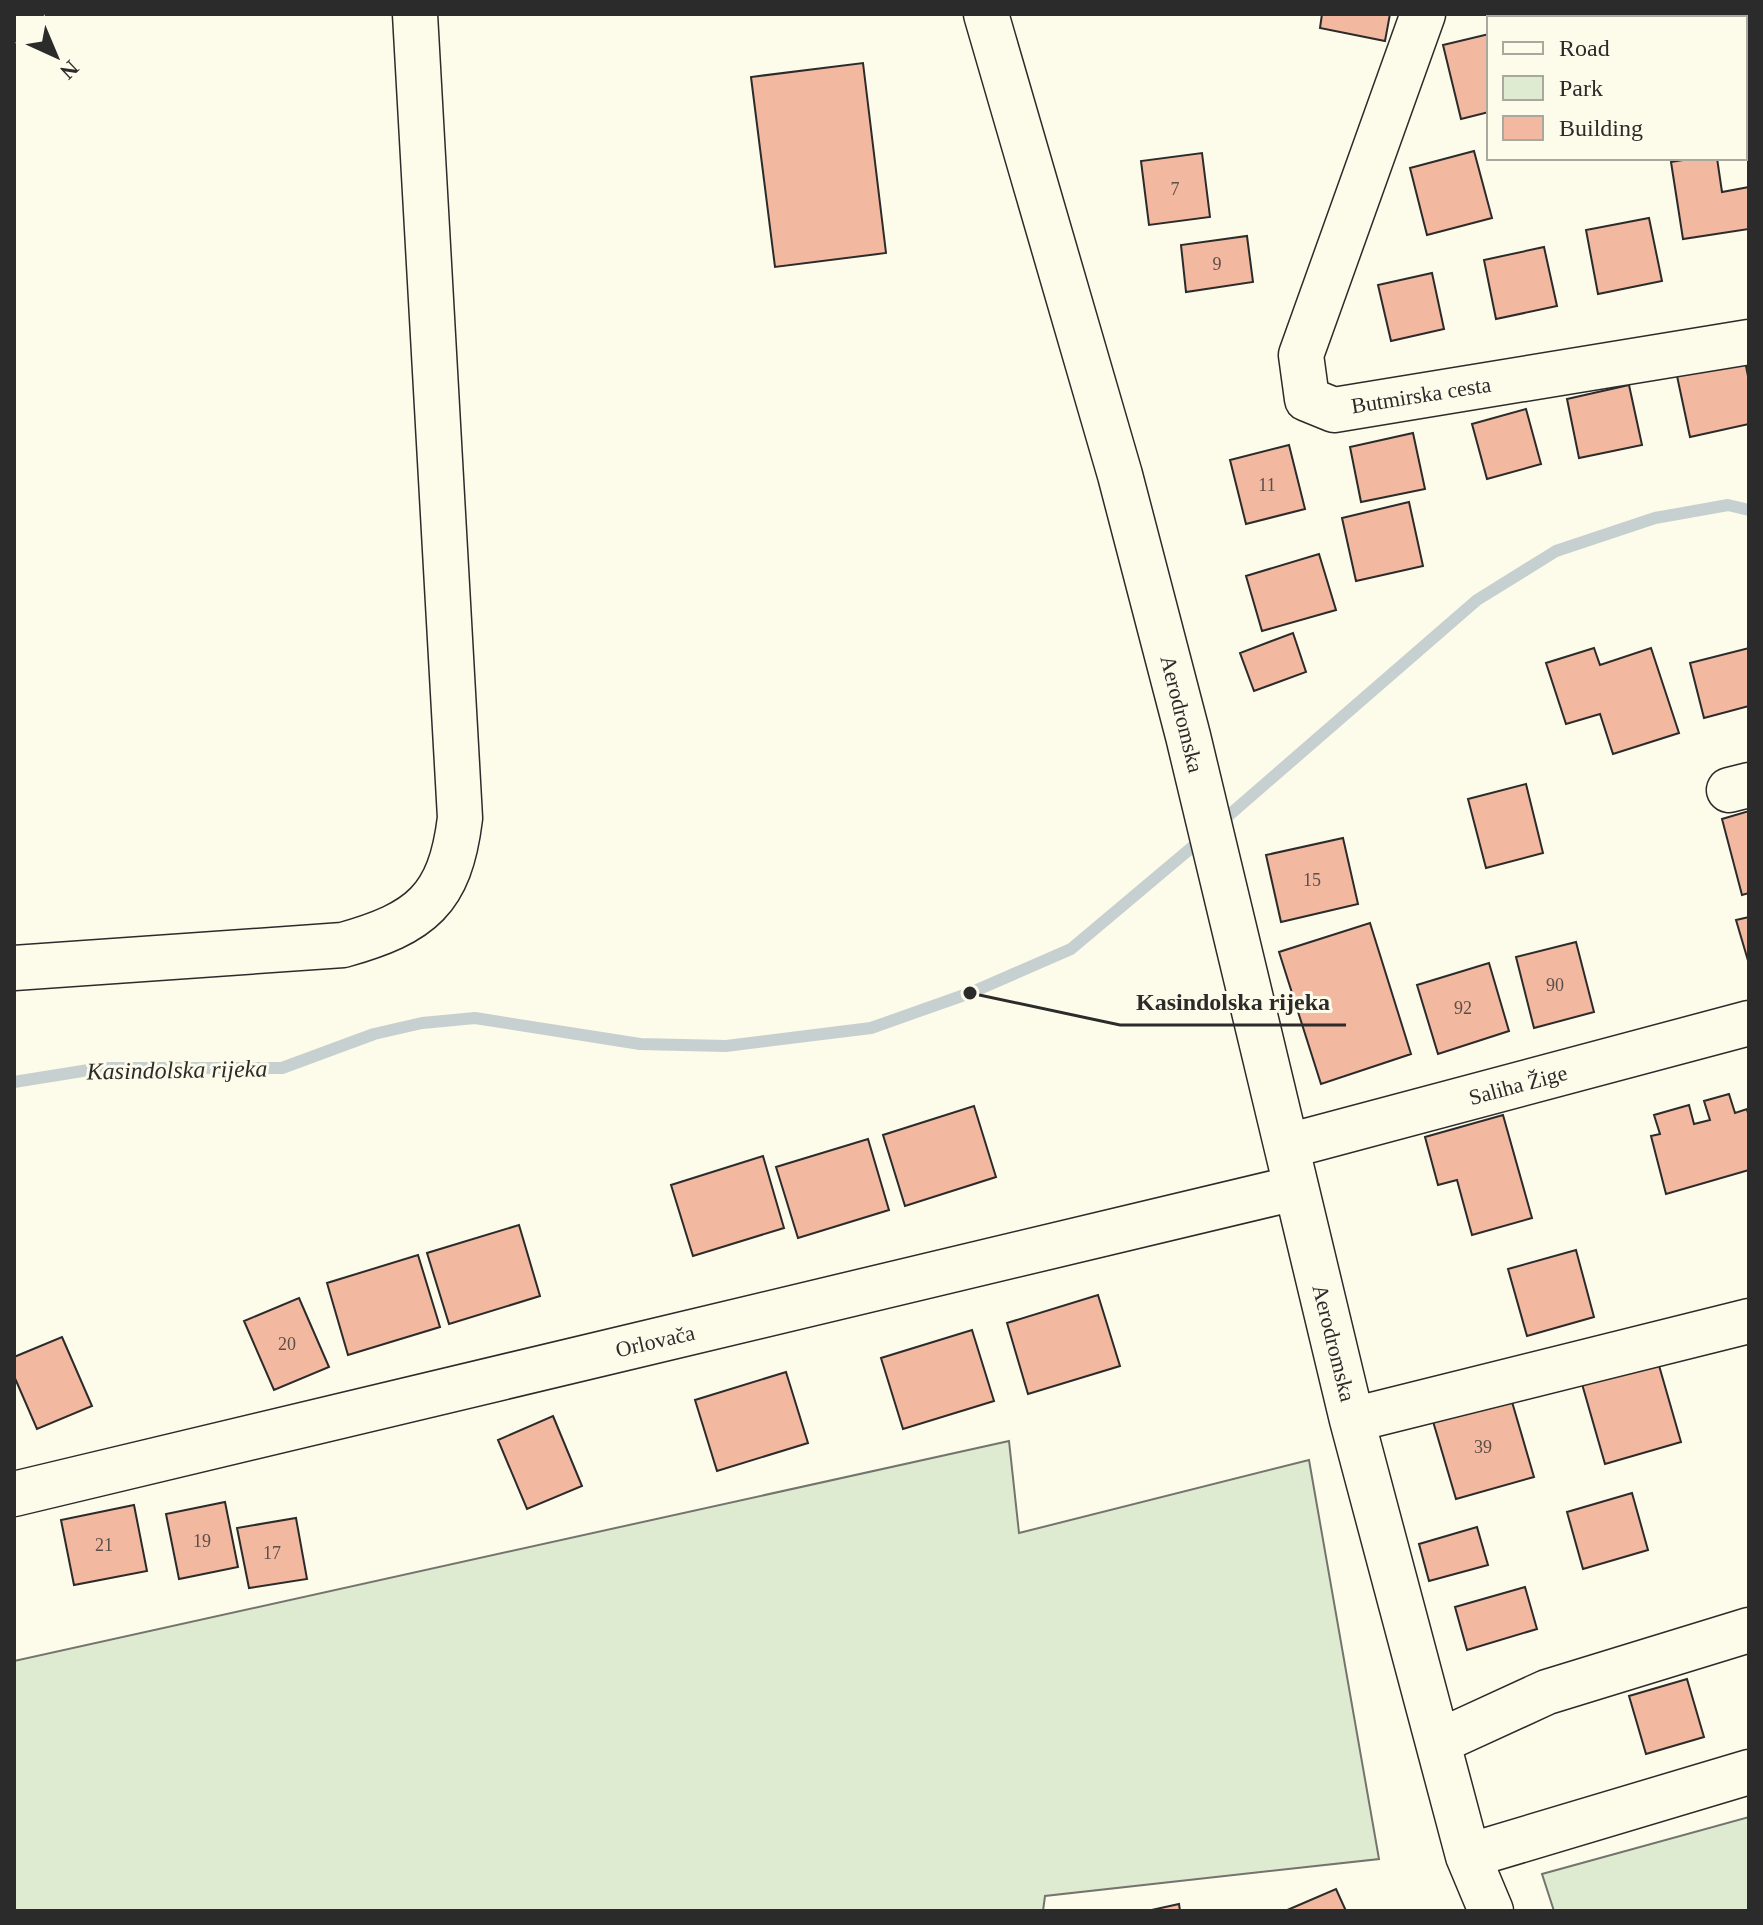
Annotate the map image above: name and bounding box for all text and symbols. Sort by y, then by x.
north arrow [16,16,96,96]
legend [1487,16,1747,160]
text: Road [1559,35,1610,61]
text: N [55,56,84,85]
text: Park [1559,75,1603,101]
text: Building [1559,115,1643,141]
house number: 7 [1171,179,1180,199]
house number: 9 [1213,254,1222,274]
street label: Butmirska cesta [1349,372,1493,418]
house number: 11 [1258,475,1276,495]
street label: Aerodromska [1155,653,1209,775]
house number: 15 [1303,870,1321,890]
house number: 90 [1546,975,1564,995]
callout: Kasindolska rijeka [1120,977,1346,1025]
text: Kasindolska rijeka [1136,989,1330,1015]
house number: 92 [1454,998,1472,1018]
water label: Kasindolska rijeka [85,1055,268,1085]
street label: Saliha Žige [1466,1060,1570,1110]
street label: Aerodromska [1307,1282,1361,1404]
street label: Orlovača [613,1320,697,1362]
house number: 20 [278,1334,296,1354]
house number: 39 [1474,1437,1492,1457]
house number: 19 [193,1531,211,1551]
house number: 21 [95,1535,113,1555]
house number: 17 [263,1543,281,1563]

